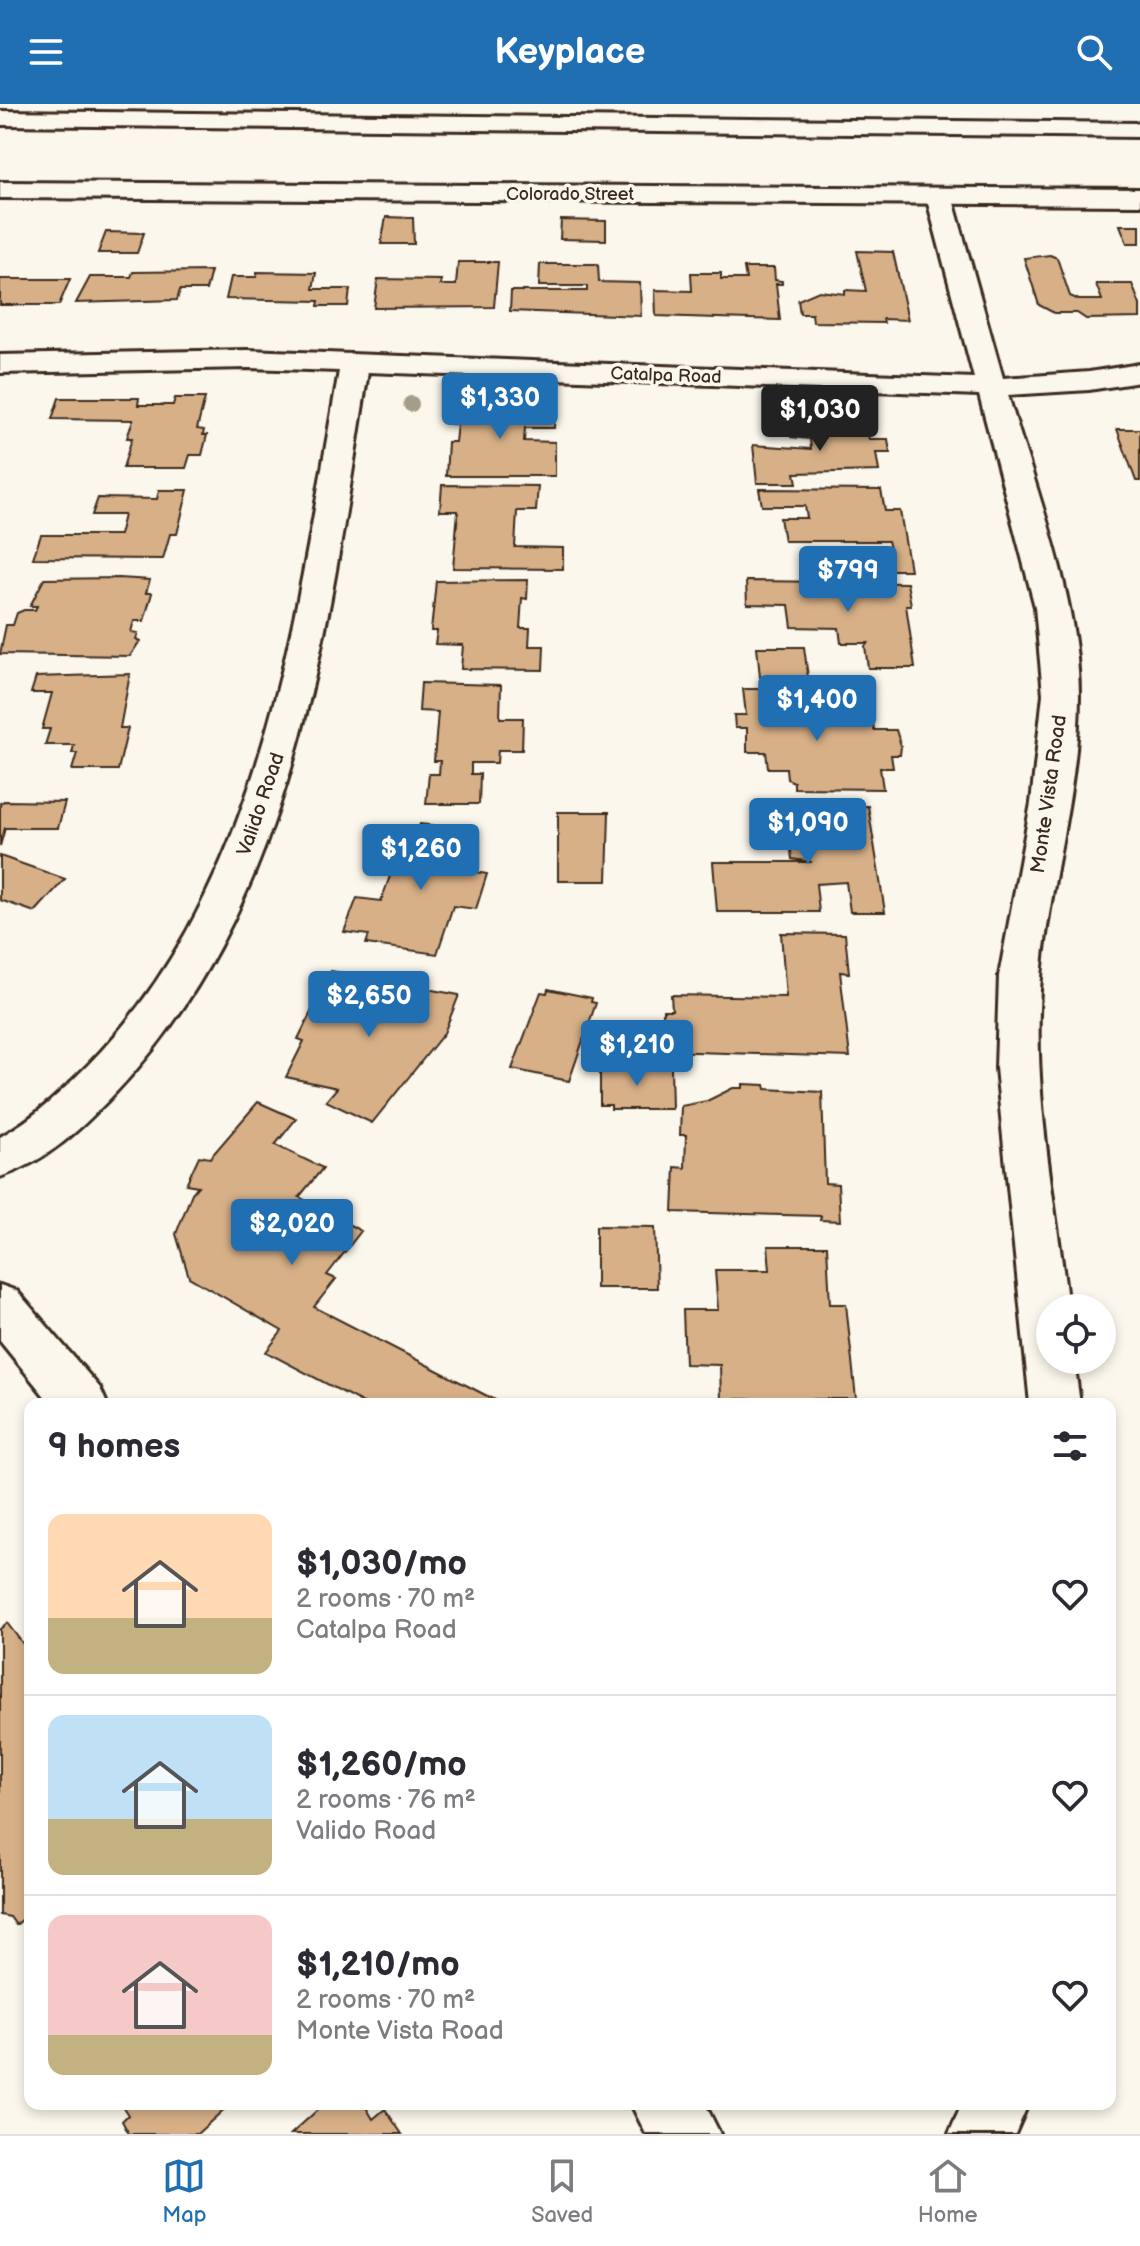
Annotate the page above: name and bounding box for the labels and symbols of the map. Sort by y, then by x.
street label: Colorado Street [506,184,634,205]
street label: Catalpa Road [610,363,722,388]
pin: $1,330 [435,373,565,441]
pin: $1,030 [755,385,885,453]
pin: $799 [801,546,895,614]
pin: $1,400 [752,675,882,743]
street label: Monte Vista Road [1026,713,1072,875]
street label: Valido Road [232,749,290,859]
pin: $1,090 [743,798,873,866]
pin: $1,260 [356,824,486,892]
pin: $2,650 [304,971,434,1039]
pin: $1,210 [572,1020,702,1088]
pin: $2,020 [227,1199,357,1267]

